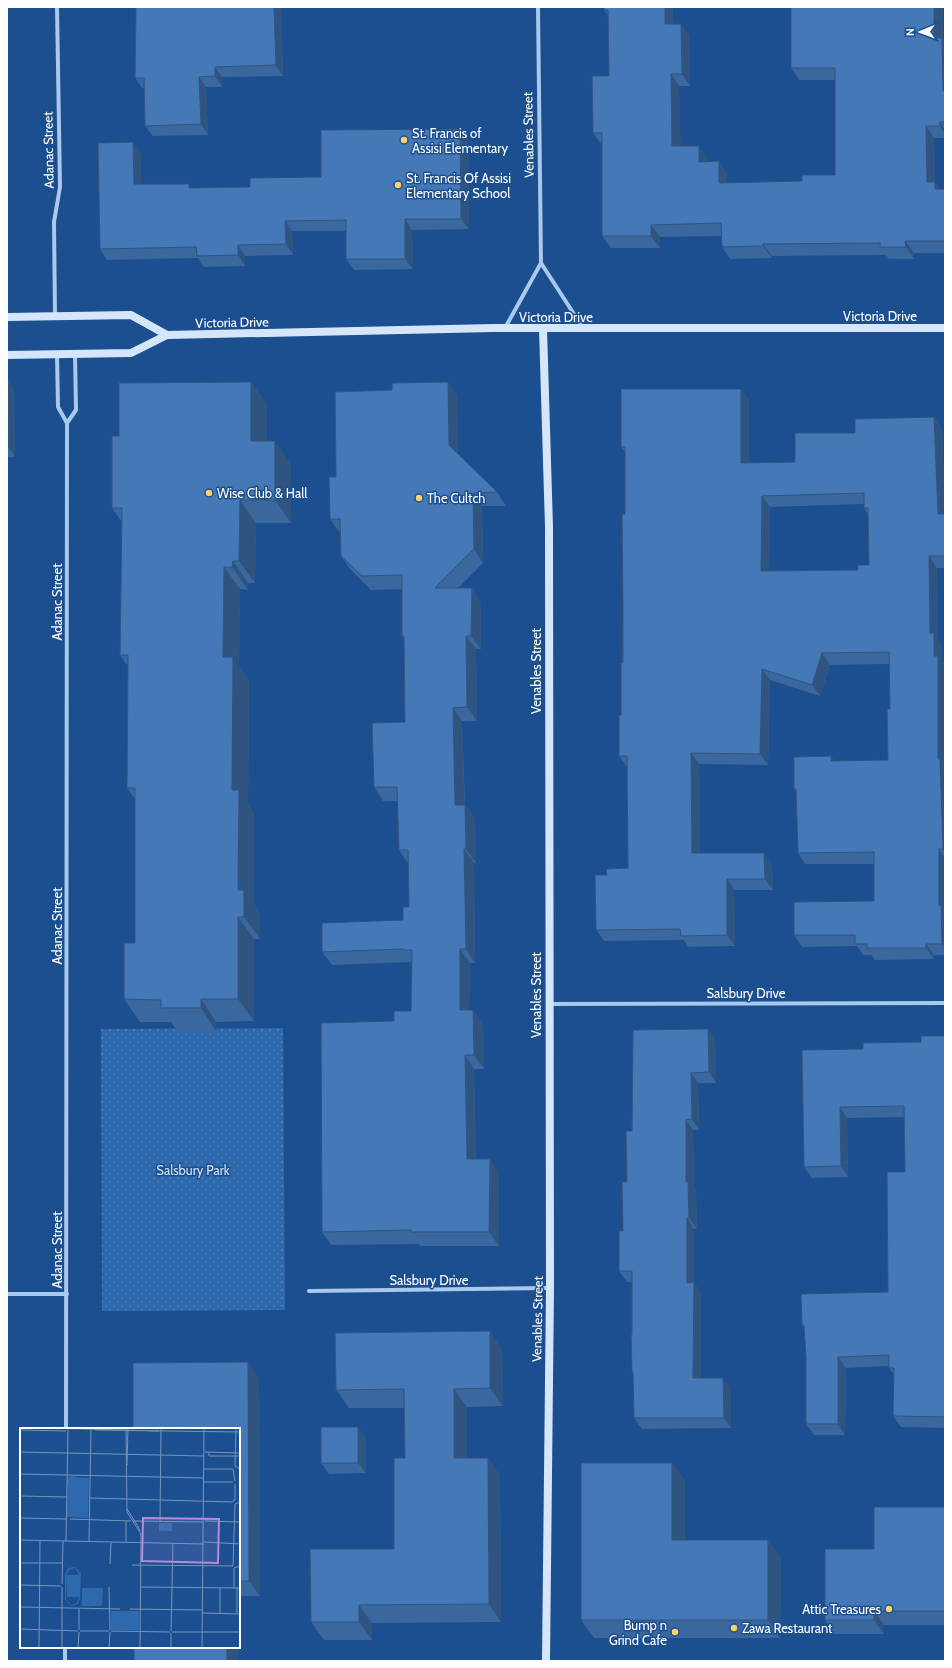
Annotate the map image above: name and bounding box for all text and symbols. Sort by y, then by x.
north arrow [900,12,940,52]
text: N [903,28,917,36]
street label: Venables Street [519,91,537,178]
street label: Adanac Street [39,111,57,189]
place label: St. Francis of Assisi Elementary [412,125,508,156]
marker: St. Francis of Assisi Elementary [399,135,409,145]
place label: St. Francis Of Assisi Elementary School [406,170,511,201]
marker: St. Francis Of Assisi Elementary School [393,180,403,190]
street label: Victoria Drive [843,308,917,324]
street label: Victoria Drive [519,309,593,325]
street label: Victoria Drive [195,313,269,331]
place label: Wise Club & Hall [217,485,307,501]
marker: Wise Club & Hall [204,488,214,498]
place label: The Cultch [427,490,485,506]
marker: The Cultch [414,493,424,503]
street label: Adanac Street [49,563,65,641]
street label: Venables Street [528,627,544,714]
street label: Adanac Street [49,887,65,965]
street label: Venables Street [528,951,544,1038]
street label: Salsbury Drive [706,985,786,1001]
park label: Salsbury Park [156,1162,230,1178]
street label: Adanac Street [49,1211,65,1289]
street label: Salsbury Drive [389,1272,469,1288]
street label: Venables Street [528,1275,546,1362]
inset map [20,1428,240,1648]
place label: Attic Treasures [802,1601,882,1617]
marker: Attic Treasures [884,1604,894,1614]
place label: Bump n Grind Cafe [609,1617,667,1648]
place label: Zawa Restaurant [742,1620,833,1636]
marker: Zawa Restaurant [729,1623,739,1633]
marker: Bump n Grind Cafe [670,1627,680,1637]

